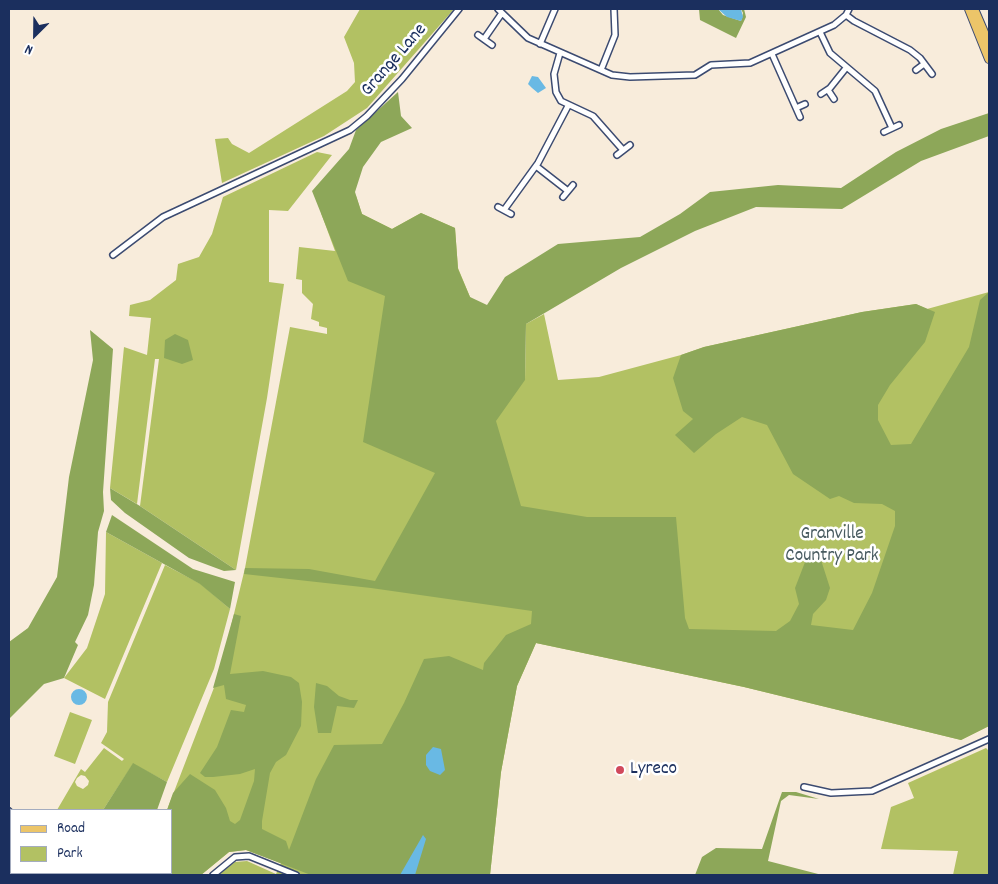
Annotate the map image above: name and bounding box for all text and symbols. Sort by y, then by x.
north arrow [10,10,60,60]
street label: Grange Lane [357,20,433,102]
text: N [22,38,36,59]
park label: Granville Country Park [785,524,879,568]
place label: Lyreco [630,759,677,781]
marker: Lyreco [614,764,626,776]
legend [10,809,172,874]
text: Road [57,818,85,840]
text: Park [57,843,83,865]

